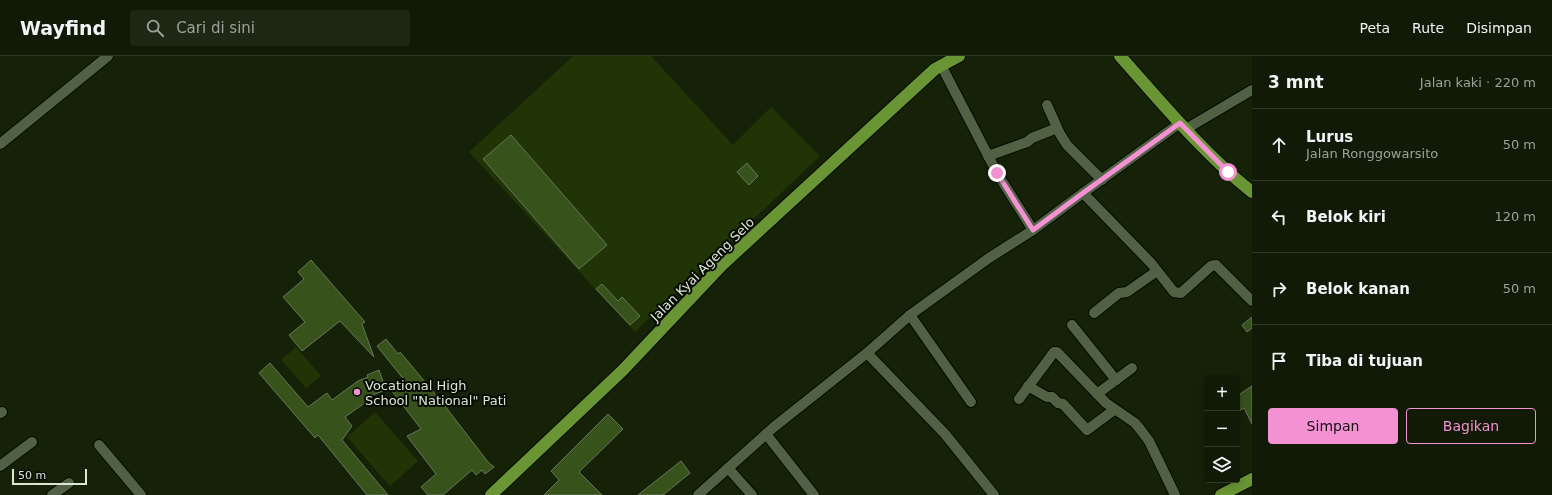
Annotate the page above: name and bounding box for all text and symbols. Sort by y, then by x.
search box [130,10,410,46]
text: Wayfind [20,17,106,39]
icon: search [144,17,166,39]
text: Cari di sini [176,19,255,37]
text: Peta [1359,20,1390,36]
text: Rute [1412,20,1444,36]
text: Disimpan [1466,20,1532,36]
text: 3 mnt [1268,72,1324,92]
text: Jalan kaki · 220 m [1420,75,1536,90]
text: Lurus [1306,128,1353,146]
icon: ahead [1268,134,1290,156]
text: 50 m [1503,137,1536,152]
text: Jalan Ronggowarsito [1306,146,1438,161]
route start [1219,163,1237,181]
route end [988,164,1006,182]
icon: left [1268,206,1290,228]
text: Belok kiri [1306,208,1386,226]
text: 120 m [1494,209,1536,224]
street label: Jalan Kyai Ageng Selo [647,214,757,325]
icon: right [1268,278,1290,300]
text: Belok kanan [1306,280,1410,298]
text: 50 m [1503,281,1536,296]
icon: arrive [1268,350,1290,372]
text: Tiba di tujuan [1306,352,1423,370]
map controls [1204,375,1240,483]
button: + [1204,375,1240,411]
place label: Vocational High School "National" Pati [365,378,506,408]
marker: Vocational High School "National" Pati [352,387,362,397]
button: Simpan [1268,408,1398,444]
button: Bagikan [1406,408,1536,444]
button: − [1204,411,1240,447]
button: layers [1204,447,1240,483]
scale bar [12,467,87,486]
text: 50 m [18,469,46,482]

